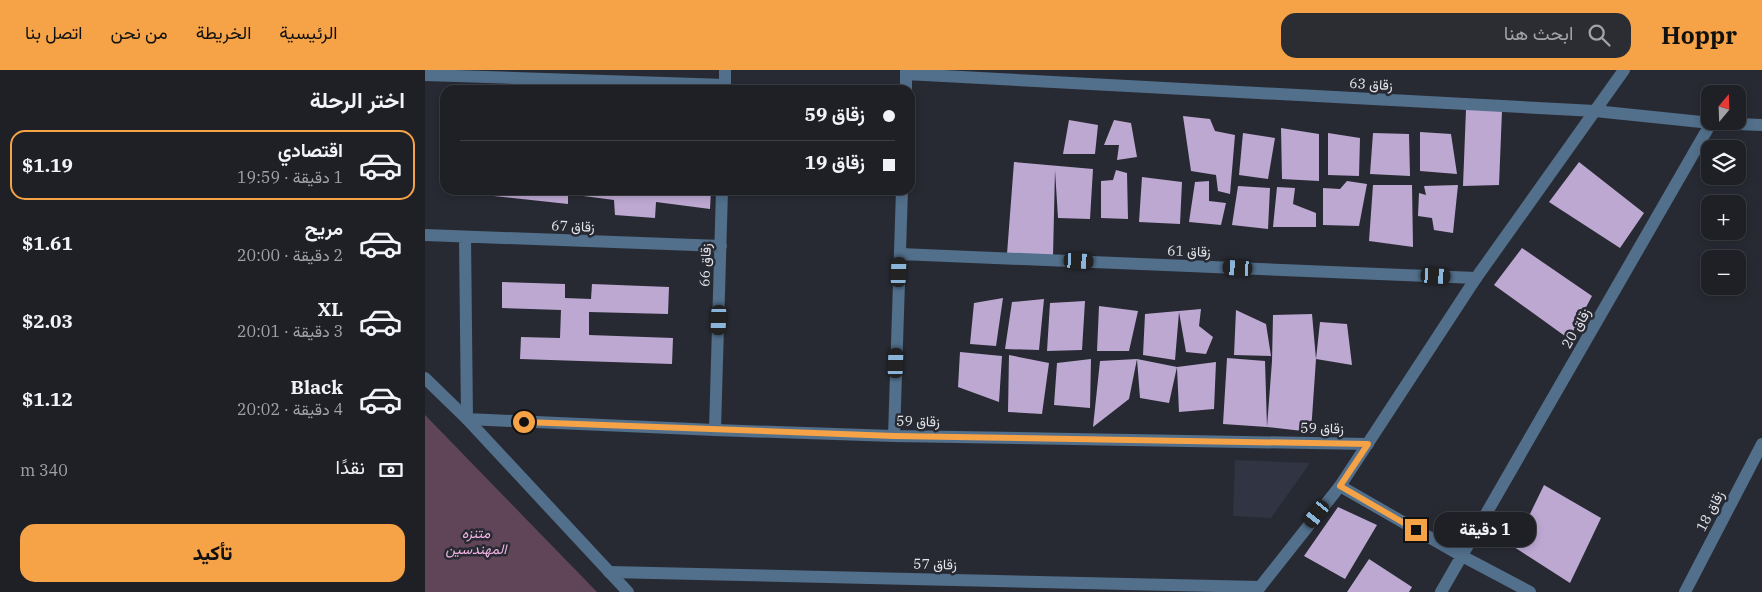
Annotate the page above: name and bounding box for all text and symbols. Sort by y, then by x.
search box [1281,13,1631,58]
text: Hoppr [1661,19,1737,51]
text: اتصل بنا [25,21,83,44]
text: من نحن [111,21,168,44]
text: الخريطة [196,21,251,44]
text: الرئيسية [279,21,338,44]
text: ابحث هنا [1504,21,1573,45]
icon: search [1585,21,1613,49]
street label: زقاق 63 [1349,74,1393,94]
text: اختر الرحلة [310,85,405,114]
north arrow [1701,85,1746,130]
map controls [1701,85,1746,295]
text: زقاق 59 [805,102,865,126]
text: اقتصادي [278,138,343,162]
button: layers [1701,140,1746,185]
icon: car [358,143,403,188]
text: زقاق 19 [805,150,865,174]
text: $1.19 [22,153,73,177]
text: 1 دقيقة · 19:59 [237,167,343,187]
button: + [1701,195,1746,240]
text: مريح [305,216,343,240]
street label: زقاق 67 [551,216,595,236]
icon: car [358,221,403,266]
text: $1.61 [22,231,73,255]
street label: زقاق 61 [1167,241,1211,261]
street label: زقاق 66 [695,243,715,287]
text: 2 دقيقة · 20:00 [237,245,343,265]
button: − [1701,250,1746,295]
car [1063,253,1094,269]
car [890,257,907,287]
car [1222,260,1253,276]
car [1420,268,1451,284]
text: XL [317,297,343,321]
icon: car [358,299,403,344]
street label: زقاق 20 [1557,304,1595,351]
car [710,305,727,335]
text: $2.03 [22,309,73,333]
text: 3 دقيقة · 20:01 [237,321,343,341]
car [887,348,904,378]
text: Black [291,375,343,399]
icon: car [358,377,403,422]
text: $1.12 [22,387,73,411]
text: 4 دقيقة · 20:02 [237,399,343,419]
route start [513,411,535,433]
street label: زقاق 59 [896,412,940,430]
street label: زقاق 59 [1300,419,1344,437]
text: نقدًا [336,455,365,479]
icon: cash [377,456,405,484]
text: 340 m [20,460,68,480]
street label: زقاق 18 [1692,487,1728,534]
car [1301,498,1332,530]
callout: 1 دقيقة [1433,512,1536,548]
route end [1405,519,1427,541]
text: 1 دقيقة [1459,519,1511,539]
button: تأكيد [20,524,405,582]
park label: متنزه المهندسين [445,524,508,558]
street label: زقاق 57 [913,555,957,573]

